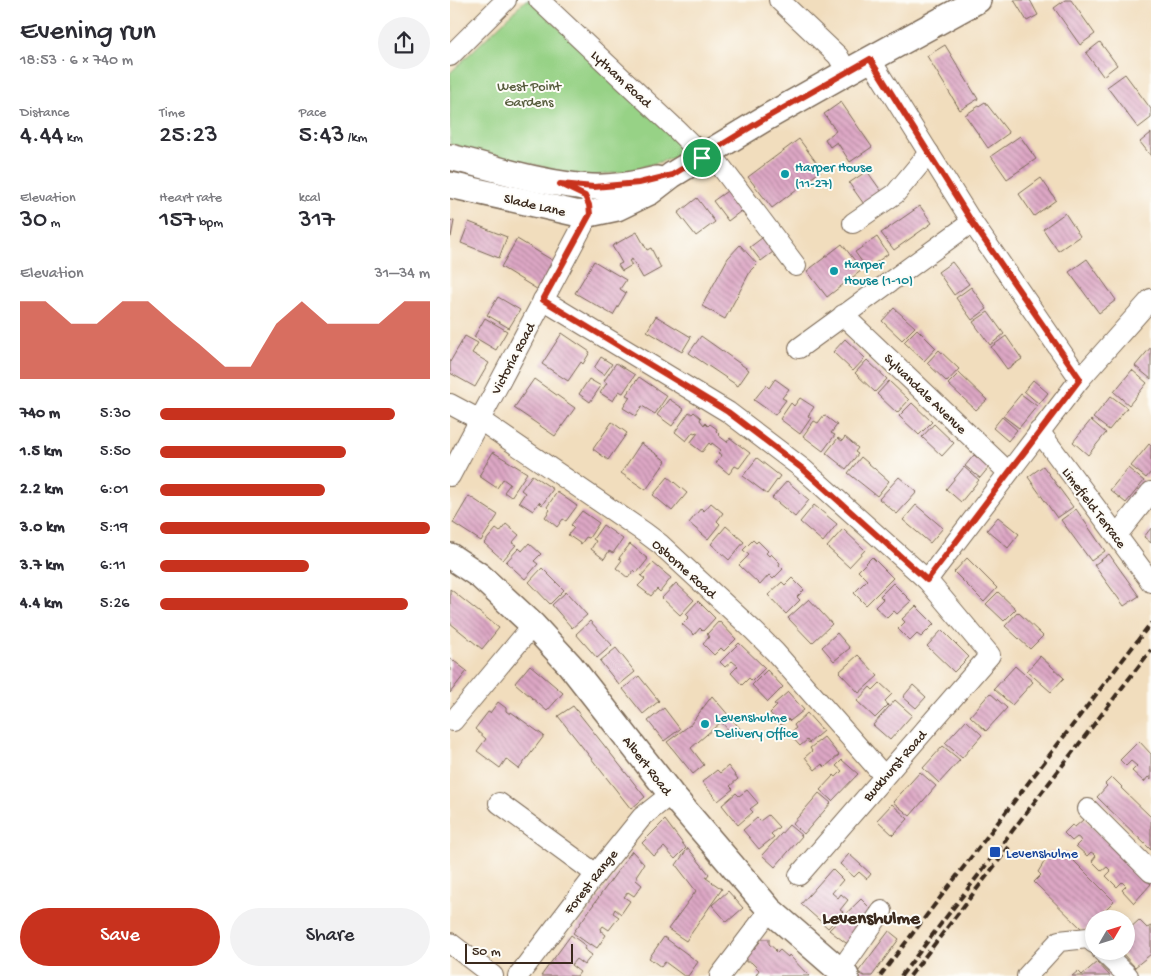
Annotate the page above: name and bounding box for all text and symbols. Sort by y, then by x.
text: Evening run [20,16,156,49]
button: share [378,17,430,69]
street label: Lytham Road [586,47,656,113]
text: 18:53 · 6 × 740 m [20,52,133,71]
park label: West Point Gardens [497,79,562,112]
text: Distance [20,105,69,122]
text: Time [159,105,185,122]
text: Pace [299,105,326,122]
text: 4.44 [20,122,63,151]
text: 25:23 [159,122,218,151]
text: 5:43 [299,122,344,151]
text: km [63,130,83,147]
text: /km [344,130,367,147]
pin [681,137,723,179]
icon: arrive [688,144,716,172]
place label: Harper House (11-27) [795,160,873,193]
marker: Harper House (11-27) [779,168,791,180]
text: Elevation [20,190,76,207]
text: Heart rate [159,190,222,207]
text: kcal [299,190,321,207]
street label: Slade Lane [502,191,568,222]
text: 30 [20,207,47,236]
text: 157 [159,207,196,236]
text: 317 [299,207,335,236]
text: m [47,215,60,232]
text: bpm [196,215,223,232]
place label: Harper House (1-10) [844,257,913,290]
text: Elevation [20,265,84,284]
text: 31–34 m [374,265,430,284]
marker: Harper House (1-10) [828,265,840,277]
street label: Victoria Road [488,319,541,399]
street label: Sylvandale Avenue [879,351,970,439]
text: 740 m [20,405,60,424]
text: 5:30 [100,405,131,424]
text: 1.5 km [20,443,62,462]
text: 5:50 [100,443,131,462]
street label: Limefield Terrace [1057,465,1129,553]
text: 2.2 km [20,481,63,500]
text: 6:01 [100,481,129,500]
text: 3.0 km [20,519,65,538]
text: 5:19 [100,519,128,538]
street label: Osborne Road [648,536,720,604]
text: 3.7 km [20,557,64,576]
text: 6:11 [100,557,126,576]
text: 4.4 km [20,595,62,614]
text: 5:26 [100,595,129,614]
place label: Levenshulme Delivery Office [714,710,799,743]
marker: Levenshulme Delivery Office [699,718,711,730]
street label: Buckhurst Road [860,726,933,806]
street label: Albert Road [618,734,676,801]
marker: Levenshulme [988,845,1002,859]
street label: Forest Range [561,846,623,919]
place label: Levenshulme [1006,846,1079,863]
button: Save [20,908,220,966]
button: Share [230,908,430,966]
district label: Levenshulme [822,908,921,931]
north arrow [1085,910,1135,960]
map controls [1085,910,1135,960]
scale bar [465,941,572,964]
text: 50 m [472,944,501,961]

